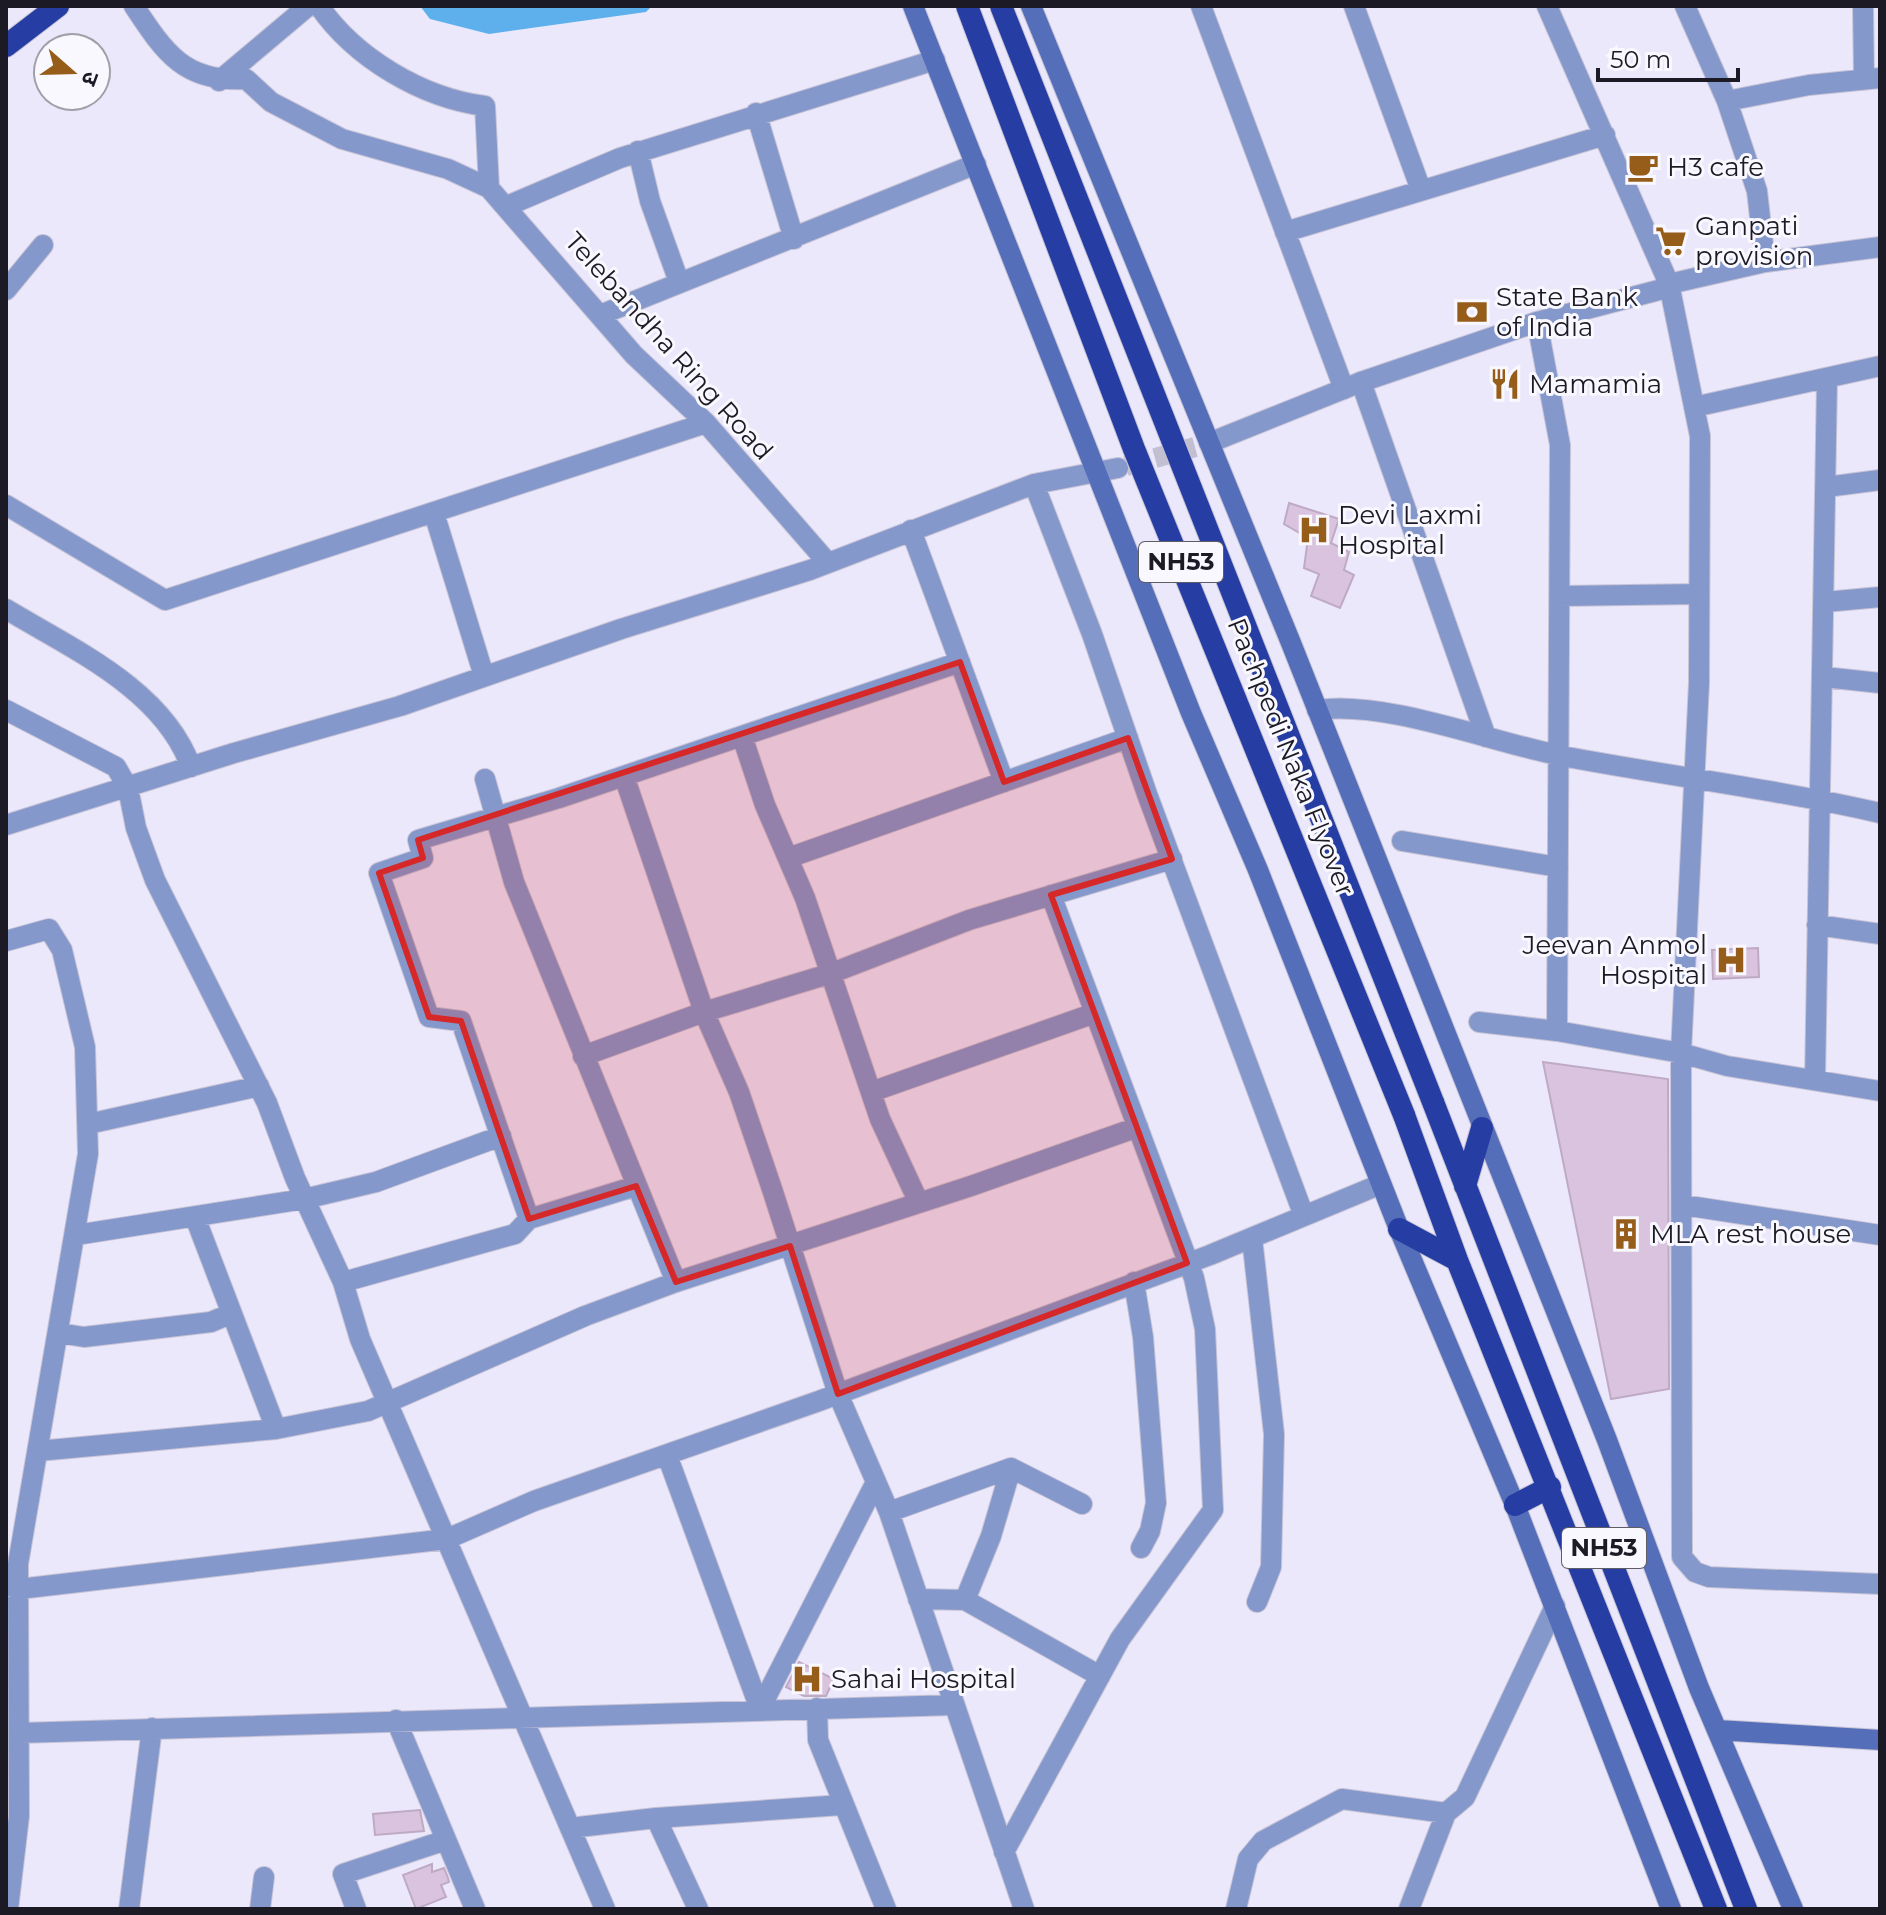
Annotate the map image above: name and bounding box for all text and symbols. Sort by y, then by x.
north arrow [32,32,112,112]
scale bar [1598,32,1738,82]
text: 50 m [1610,45,1671,74]
text: उ [75,68,105,90]
cafe icon: H3 cafe [1626,150,1660,184]
place label: H3 cafe [1667,151,1764,183]
place label: Ganpati provision [1695,210,1813,272]
supermarket icon: Ganpati provision [1654,224,1688,258]
street label: Telebandha Ring Road [558,225,780,467]
place label: State Bank of India [1496,281,1638,343]
bank icon: State Bank of India [1455,295,1489,329]
restaurant icon: Mamamia [1488,367,1522,401]
place label: Mamamia [1529,368,1662,400]
place label: Devi Laxmi Hospital [1338,499,1482,561]
hospital icon: Devi Laxmi Hospital [1297,513,1331,547]
road number: NH53 [1139,542,1223,582]
street label: Pachpedi Naka Flyover [1221,613,1361,901]
place label: Jeevan Anmol Hospital [1521,929,1707,991]
hospital icon: Jeevan Anmol Hospital [1714,943,1748,977]
building icon: MLA rest house [1609,1217,1643,1251]
place label: MLA rest house [1650,1218,1851,1250]
road number: NH53 [1562,1528,1646,1568]
hospital icon: Sahai Hospital [790,1662,824,1696]
place label: Sahai Hospital [831,1663,1016,1695]

